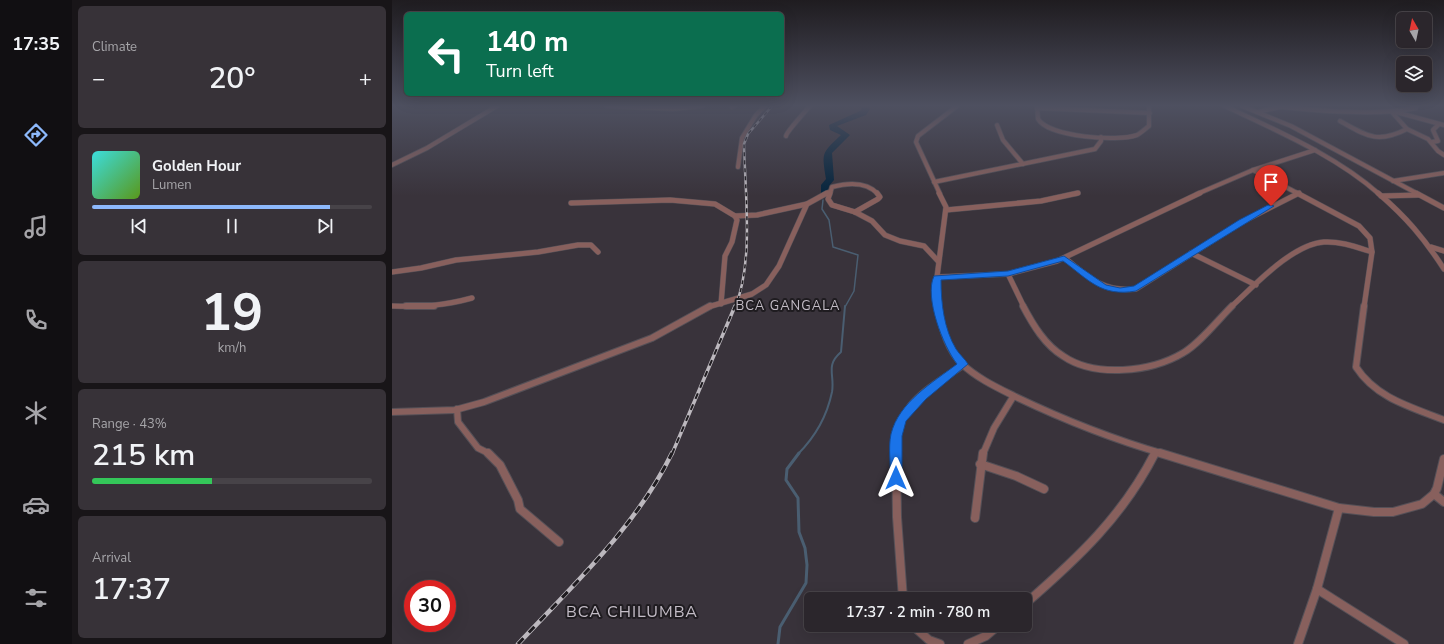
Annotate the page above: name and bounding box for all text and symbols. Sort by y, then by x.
north arrow [1396,12,1432,48]
map controls [1396,12,1432,92]
text: 140 m [486,23,569,61]
icon: left [420,28,472,80]
text: 17:35 [12,32,60,56]
text: Climate [92,38,137,56]
button: layers [1396,56,1432,92]
text: 20° [208,58,256,99]
text: Turn left [486,59,554,83]
text: − [92,64,105,94]
text: + [359,64,372,94]
icon: directions [22,121,50,149]
text: Golden Hour [152,156,241,176]
pin [1254,165,1288,206]
icon: arrive [1260,171,1282,193]
text: Lumen [152,176,192,194]
icon: music [22,213,50,241]
icon: previous [128,215,150,237]
icon: pause [221,215,243,237]
icon: next [314,215,336,237]
text: 19 [201,277,263,348]
district label: BCA GANGALA [736,297,840,315]
icon: phone [22,306,50,334]
text: km/h [218,339,246,357]
icon: climate [22,399,50,427]
text: Range · 43% [92,415,167,433]
text: 215 km [92,435,195,476]
position arrow [875,457,917,499]
icon: car [22,491,50,519]
text: Arrival [92,549,131,567]
text: 17:37 [92,569,171,610]
speed limit sign: 30 [404,580,456,632]
icon: filters [22,584,50,612]
district label: BCA CHILUMBA [566,601,698,623]
text: 17:37 · 2 min · 780 m [846,602,990,622]

